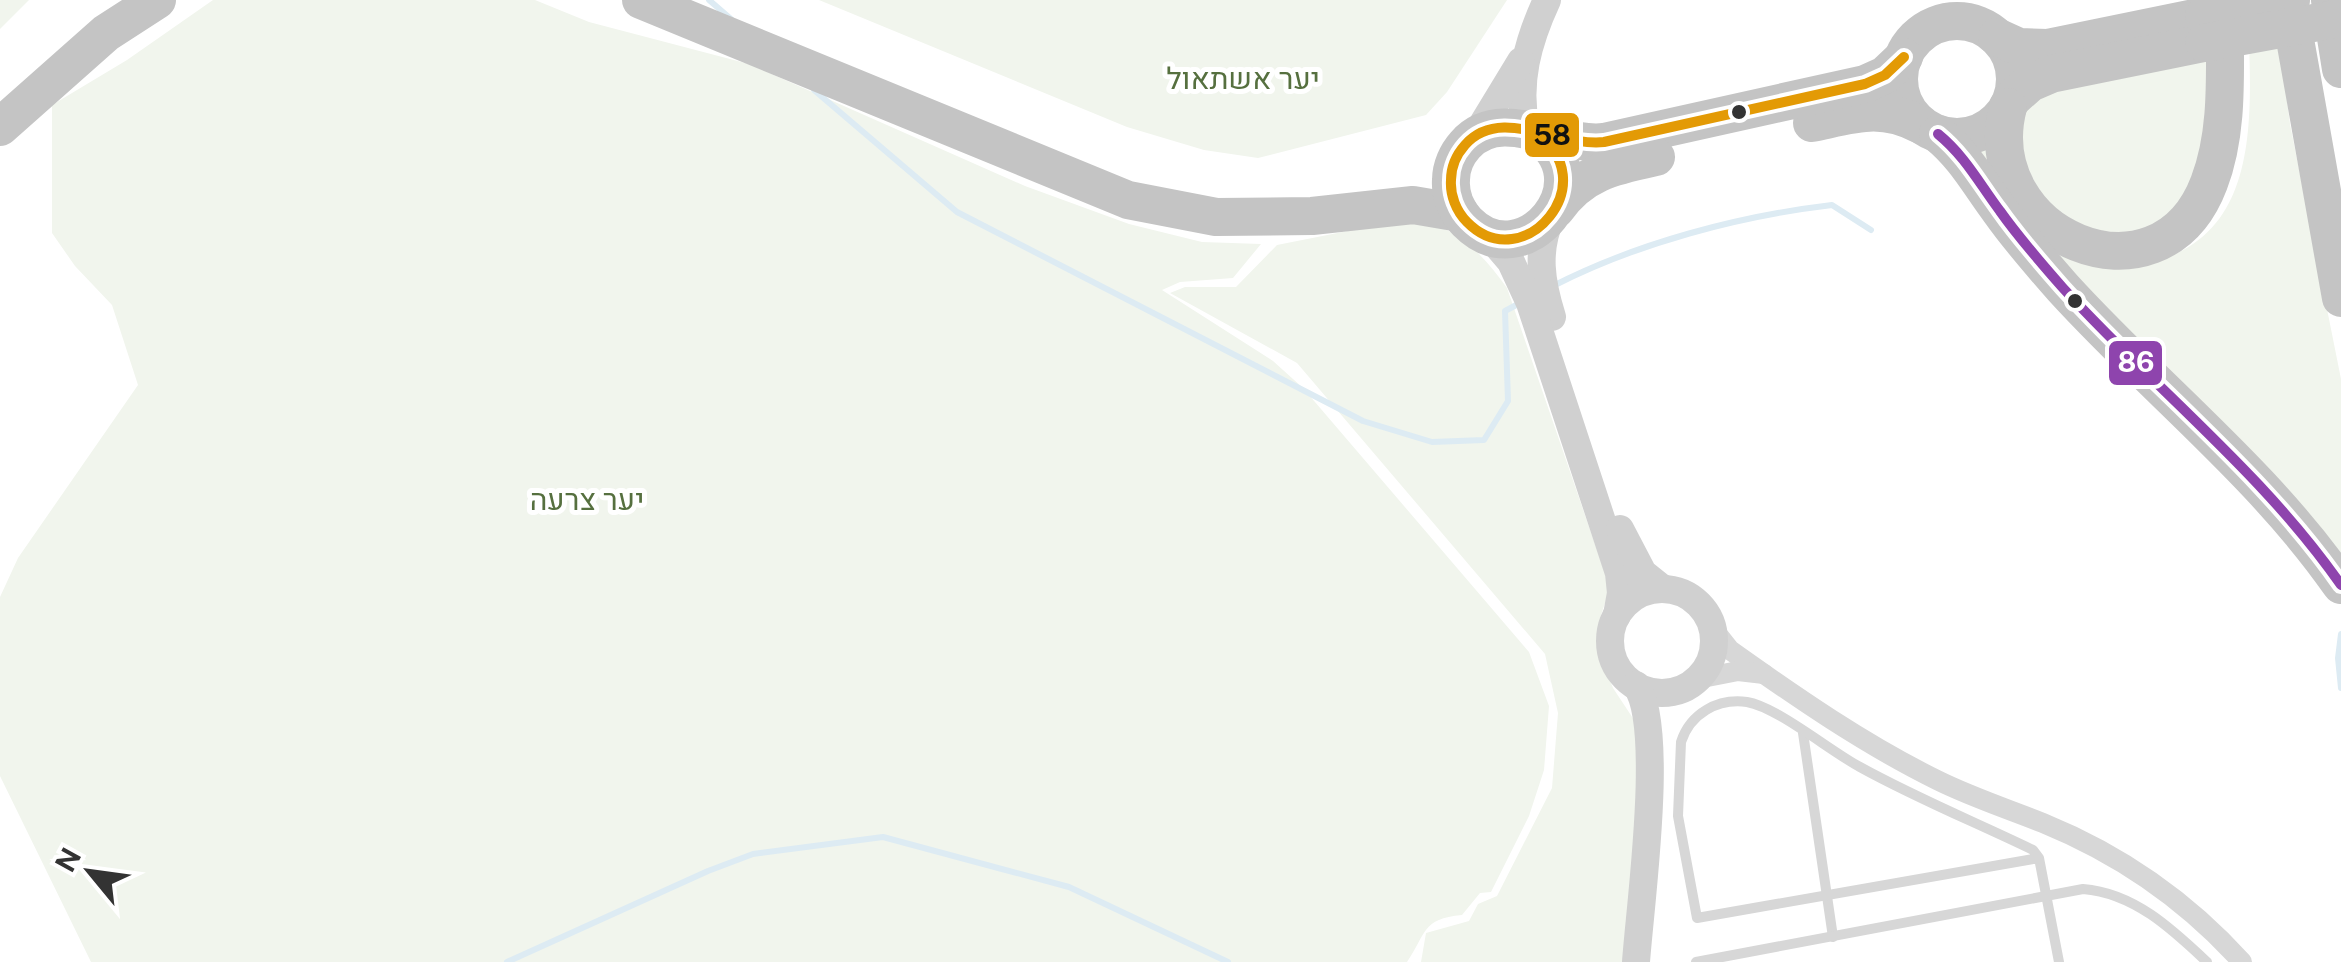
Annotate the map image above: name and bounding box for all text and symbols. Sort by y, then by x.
park label: יער אשתאול [1166,60,1320,96]
unlabelled marker [1729,102,1749,122]
line badge: 58 [1523,111,1581,159]
text: 58 [1533,118,1571,151]
unlabelled marker [2065,291,2085,311]
line badge: 86 [2107,339,2164,387]
text: 86 [2117,345,2155,378]
park label: יער צרעה [530,481,644,517]
north arrow [40,822,140,922]
text: N [48,842,87,877]

